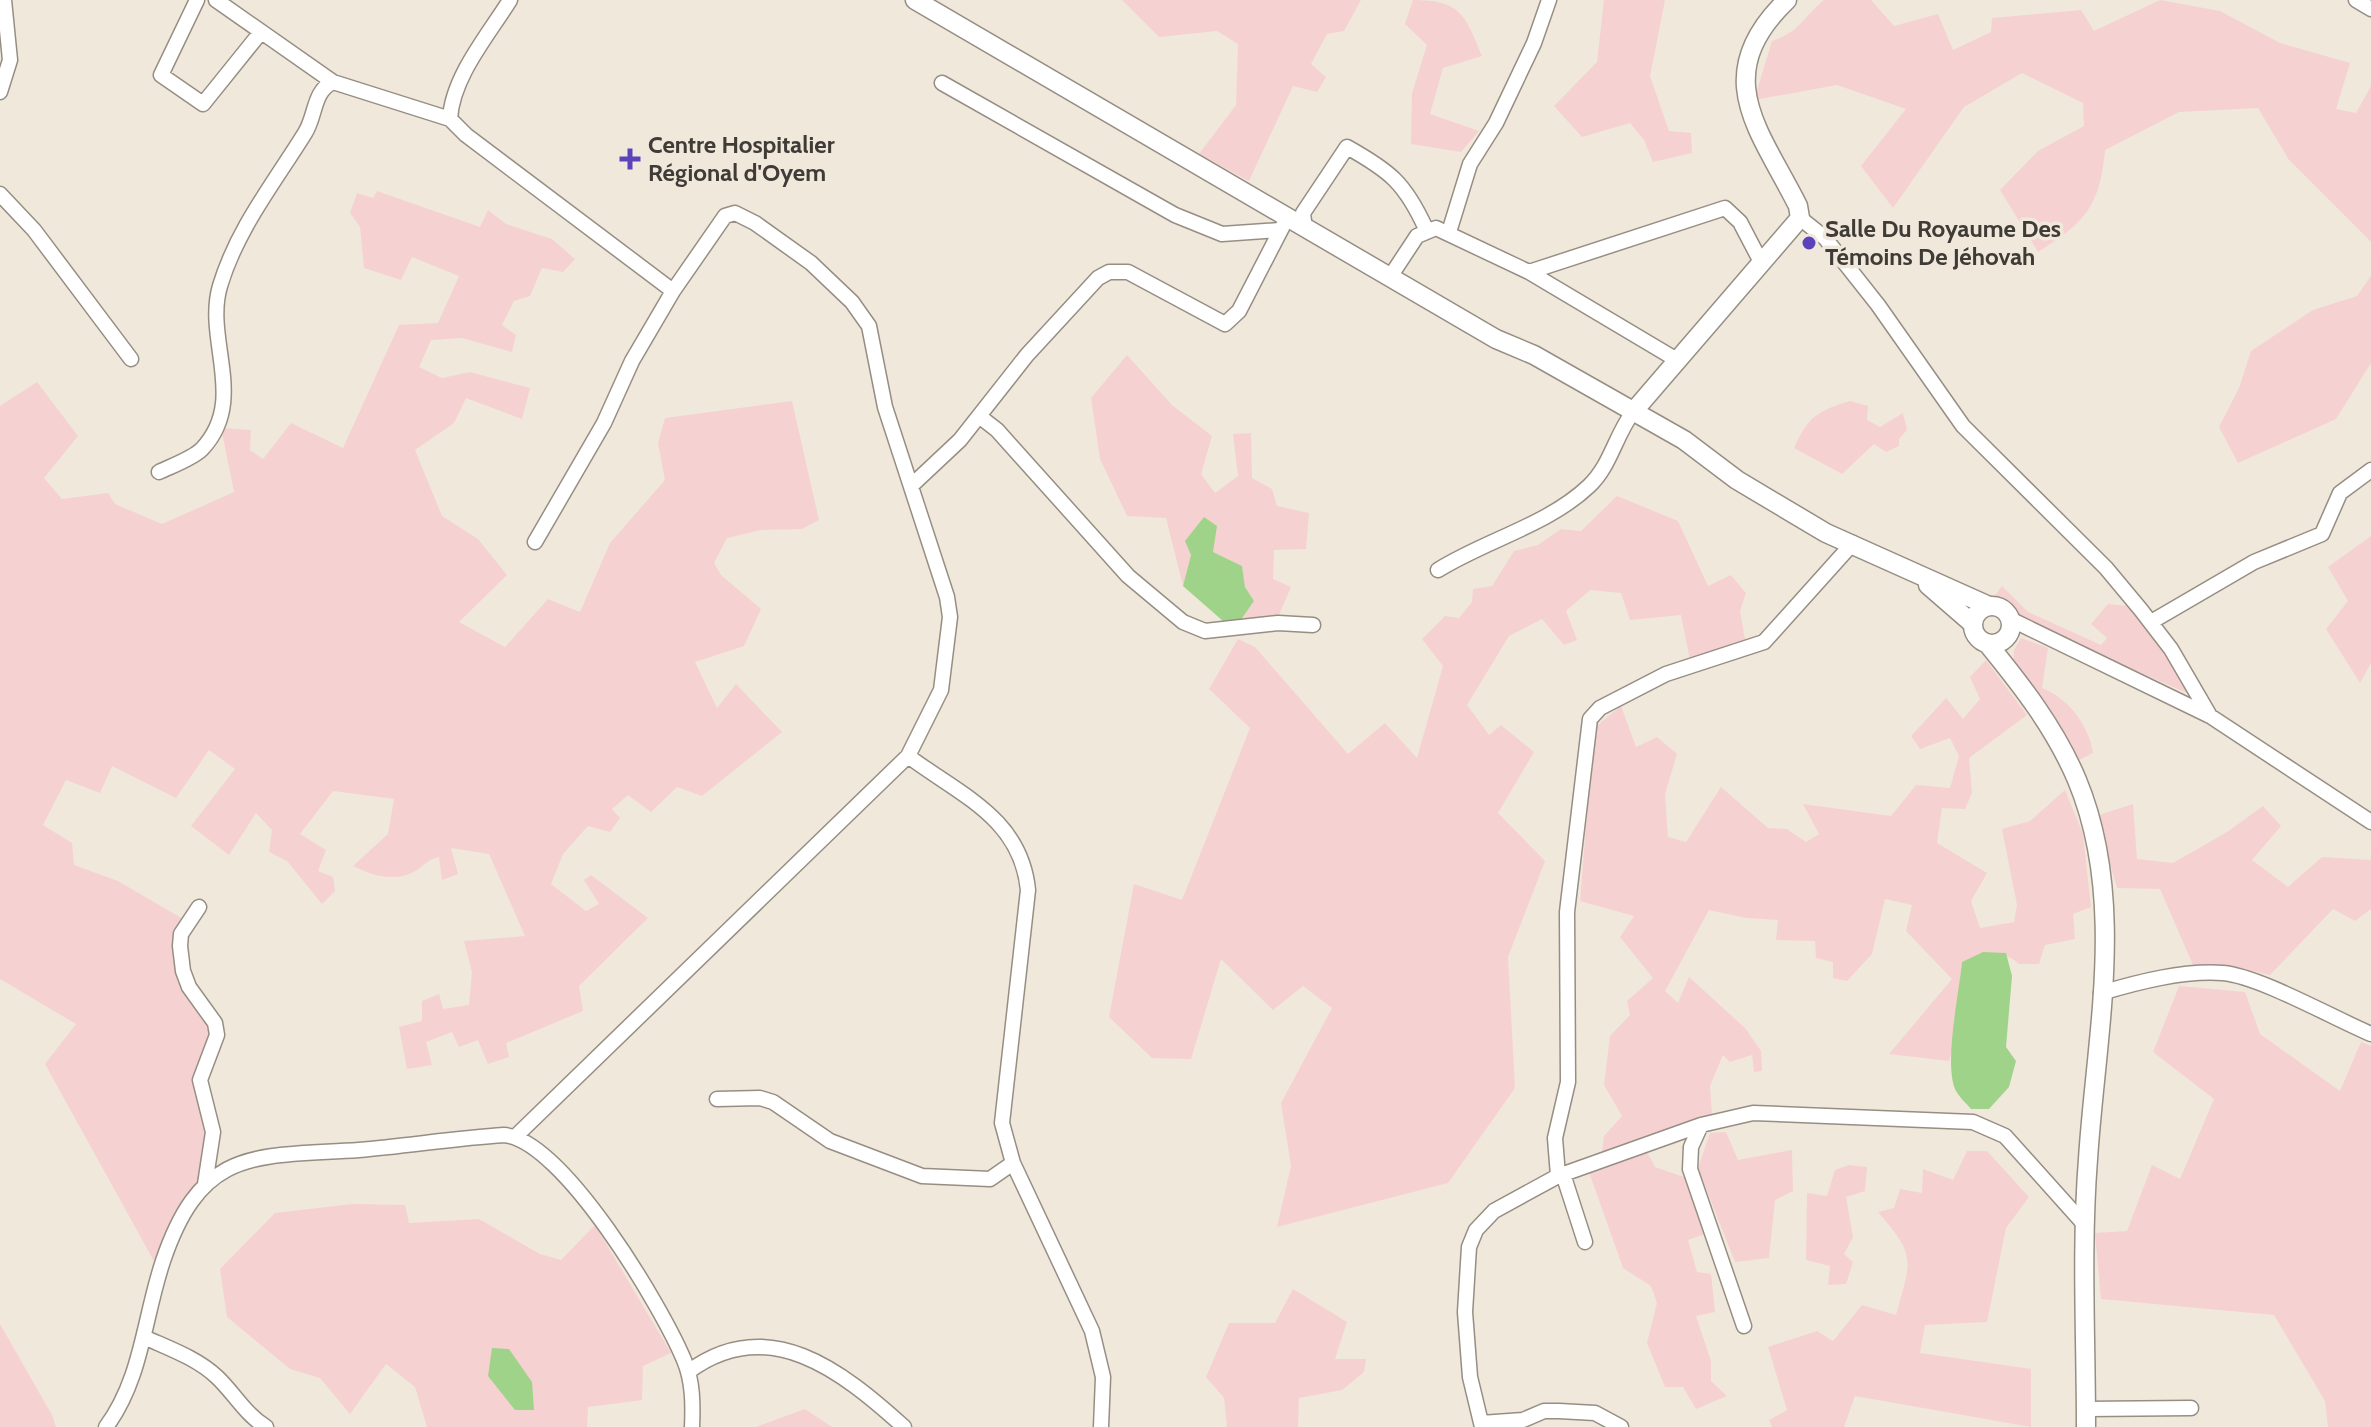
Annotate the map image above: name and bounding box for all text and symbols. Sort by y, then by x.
place label: Centre Hospitalier Régional d'Oyem [648,130,835,187]
marker: Centre Hospitalier Régional d'Oyem [619,148,641,170]
place label: Salle Du Royaume Des Témoins De Jéhovah [1825,214,2061,271]
marker: Salle Du Royaume Des Témoins De Jéhovah [1800,234,1818,252]

